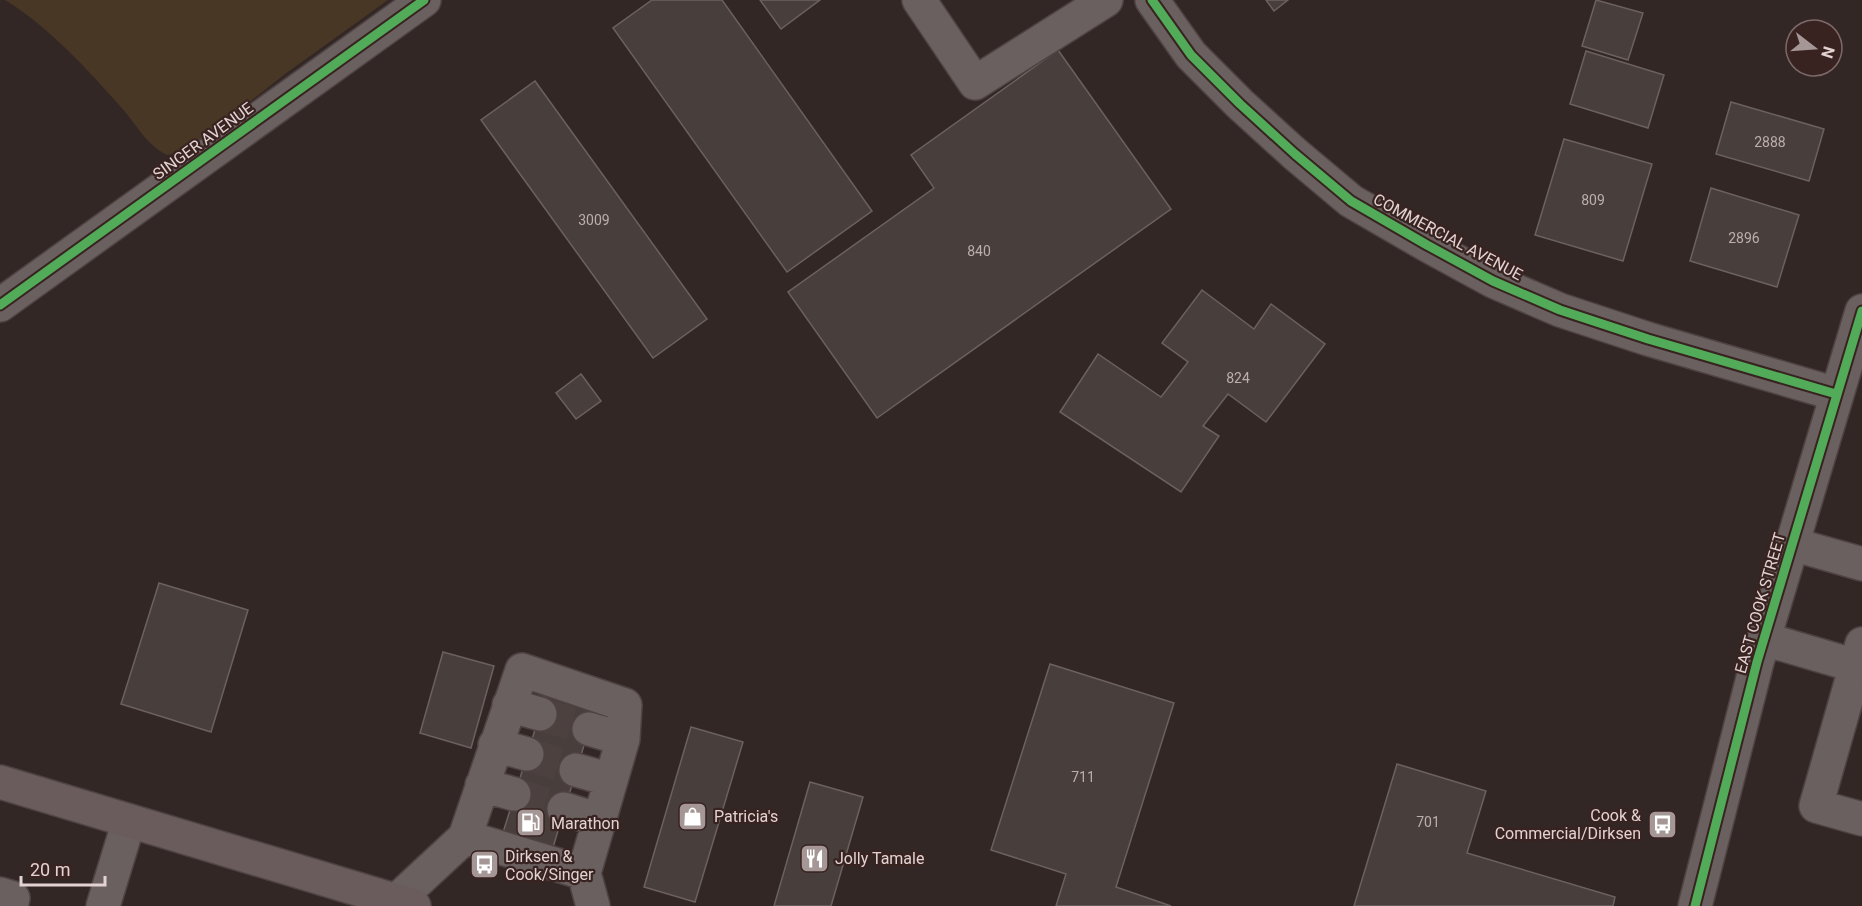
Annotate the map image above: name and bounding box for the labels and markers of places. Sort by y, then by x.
shop icon: Patricia's [677,800,709,832]
place label: Cook & Commercial/Dirksen [1495,806,1641,843]
fuel station icon: Marathon [514,807,546,839]
place label: Patricia's [714,807,778,826]
bus stop icon: Cook & Commercial/Dirksen [1646,808,1678,840]
place label: Marathon [551,814,620,833]
restaurant icon: Jolly Tamale [798,842,830,874]
place label: Dirksen & Cook/Singer [505,847,594,884]
bus stop icon: Dirksen & Cook/Singer [468,849,500,881]
place label: Jolly Tamale [835,849,924,868]

